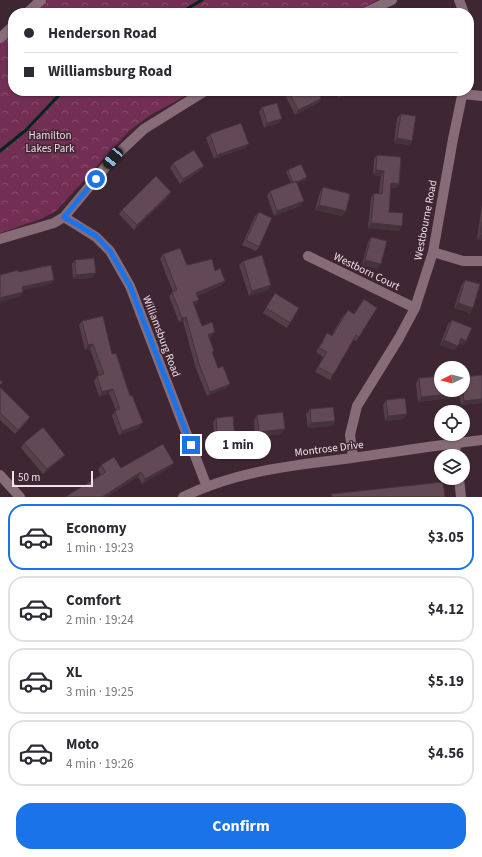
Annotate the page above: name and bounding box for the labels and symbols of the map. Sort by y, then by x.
park label: Hamilton Lakes Park [26,128,75,156]
car [101,145,125,171]
route start [87,170,105,188]
street label: Westbourne Road [410,179,441,261]
street label: Westborn Court [331,249,403,294]
street label: Williamsburg Road [139,293,184,379]
north arrow [434,361,470,397]
callout: 1 min [205,431,271,459]
route end [182,436,200,454]
street label: Montrose Drive [294,437,365,460]
scale bar [12,469,93,488]

